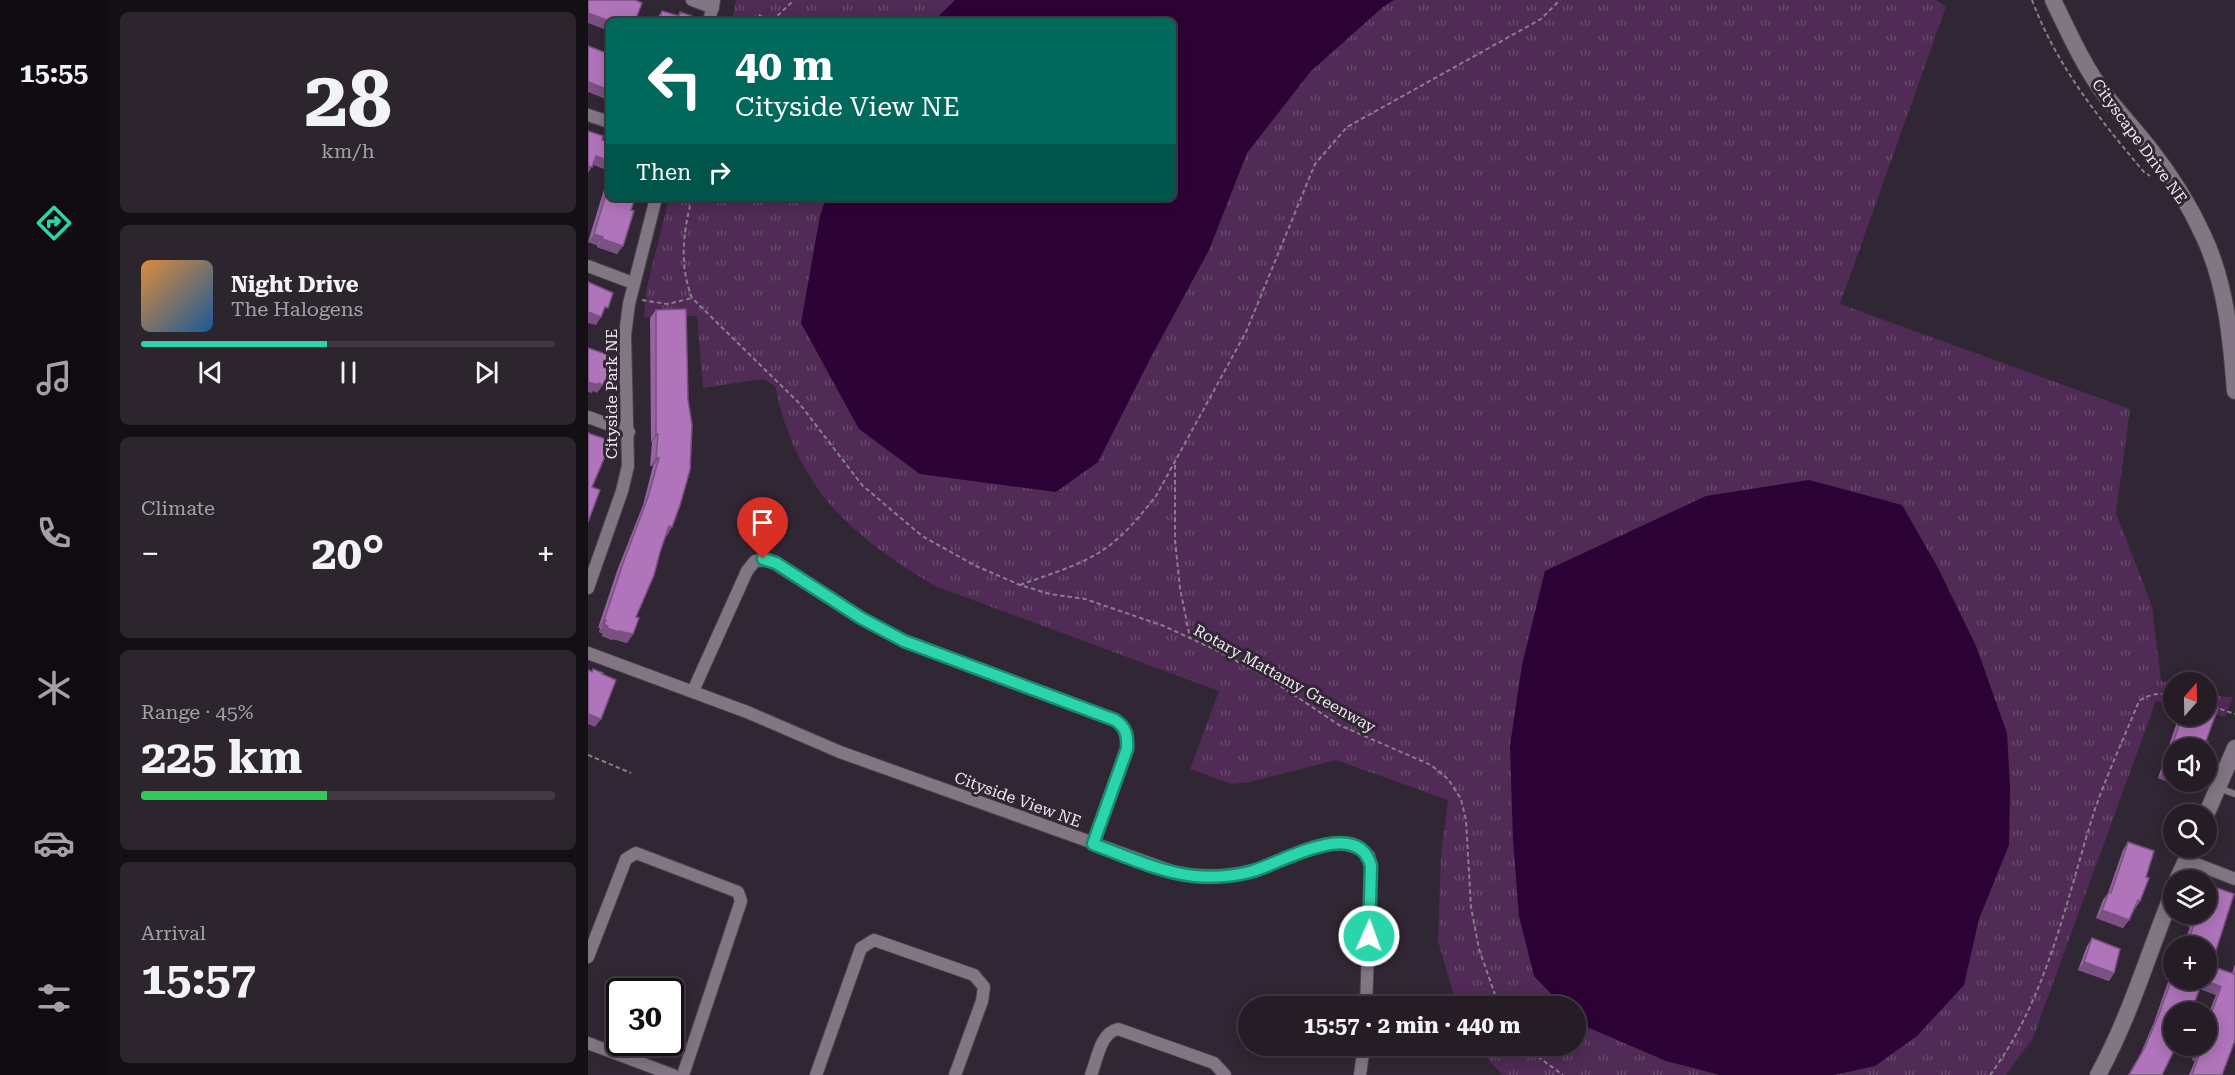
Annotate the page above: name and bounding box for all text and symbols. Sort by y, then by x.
text: 40 m [735,41,833,90]
icon: left [636,42,714,120]
text: 28 [304,54,392,145]
text: 15:55 [20,57,88,89]
street label: Cityscape Drive NE [2088,75,2191,207]
text: Cityside View NE [735,91,960,123]
text: km/h [321,139,375,163]
icon: right [703,156,736,189]
text: Then [636,160,691,185]
icon: directions [33,202,75,244]
text: Night Drive [231,272,359,297]
text: The Halogens [231,297,363,321]
street label: Cityside Park NE [602,329,621,459]
icon: previous [194,356,227,389]
icon: pause [332,356,365,389]
icon: next [470,356,503,389]
icon: music [33,357,75,399]
text: Climate [141,496,215,520]
pin [737,497,788,559]
icon: arrive [746,506,779,539]
icon: phone [33,512,75,554]
text: 20° [312,527,384,580]
text: − [141,534,159,573]
text: + [537,534,555,573]
street label: Rotary Mattamy Greenway [1190,620,1380,737]
icon: climate [33,667,75,709]
north arrow [2163,672,2217,726]
map controls [2163,672,2217,1056]
text: Range · 45% [141,700,253,724]
text: 225 km [141,731,302,784]
button: sound [2163,738,2217,792]
street label: Cityside View NE [952,768,1084,831]
button: search [2163,804,2217,858]
icon: car [33,822,75,864]
button: layers [2163,870,2217,924]
position arrow [1337,904,1401,968]
text: Arrival [141,921,206,945]
button: + [2163,936,2217,990]
text: 15:57 [141,952,256,1005]
icon: filters [33,977,75,1019]
speed limit sign: 30 [606,978,684,1056]
button: − [2163,1002,2217,1056]
text: 15:57 · 2 min · 440 m [1303,1013,1521,1038]

